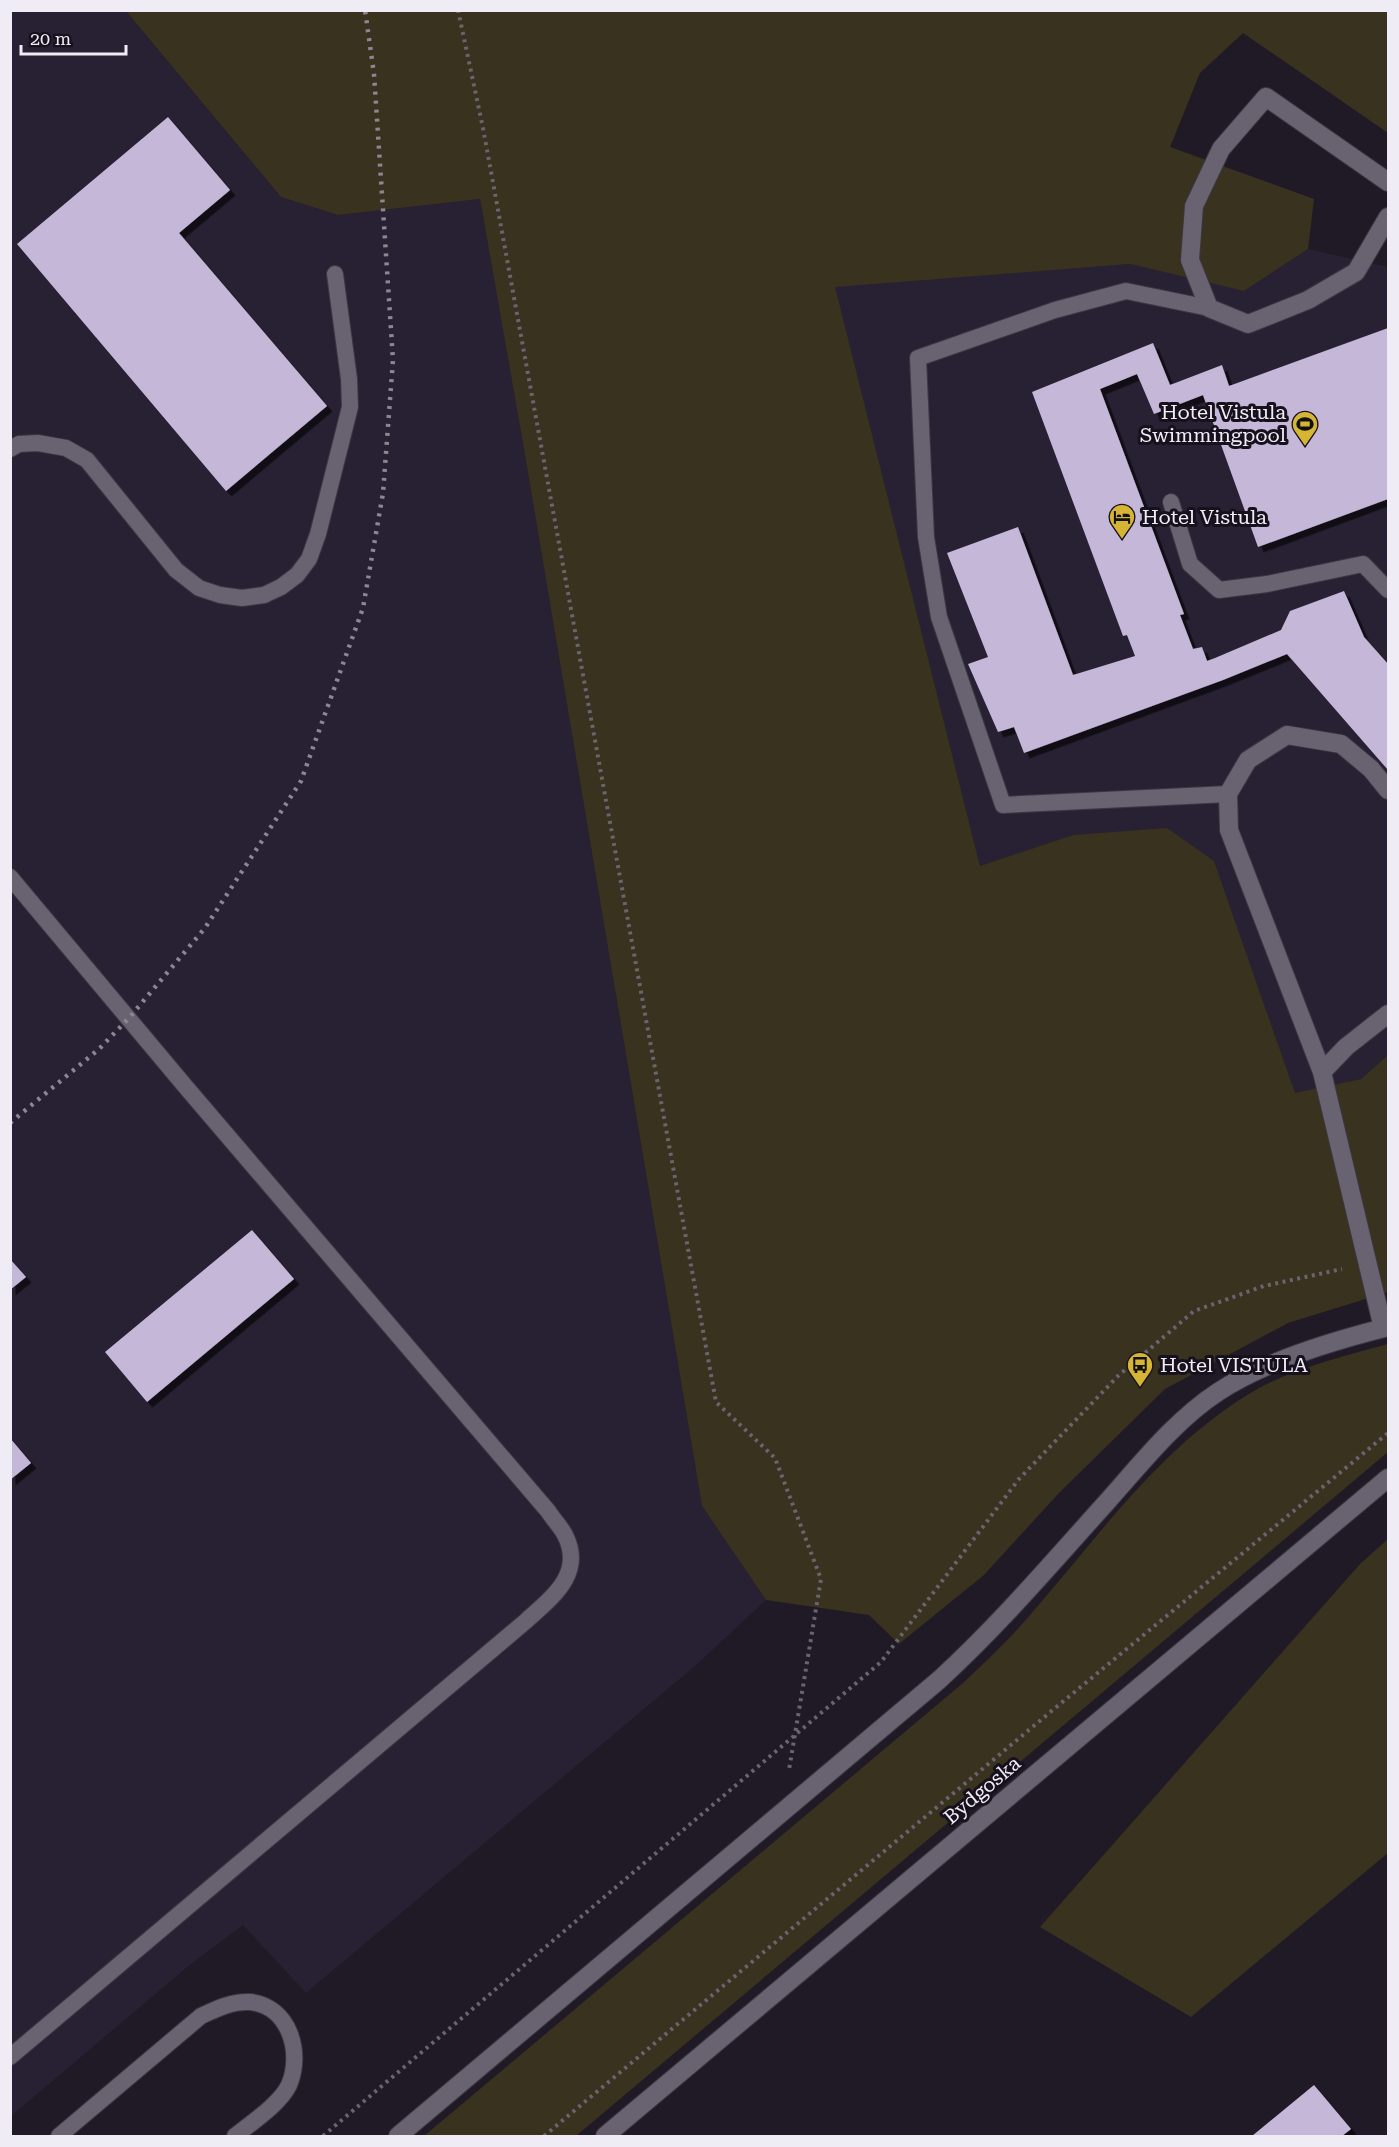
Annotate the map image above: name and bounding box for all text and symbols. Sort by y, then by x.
scale bar [21,18,126,56]
text: 20 m [30,28,71,49]
place label: Hotel Vistula Swimmingpool [1140,400,1286,447]
sports icon: Hotel Vistula Swimmingpool [1290,409,1320,447]
hotel icon: Hotel Vistula [1107,502,1137,540]
place label: Hotel Vistula [1142,505,1267,529]
bus stop icon: Hotel VISTULA [1125,1350,1155,1388]
place label: Hotel VISTULA [1160,1353,1308,1377]
street label: Bydgoska [939,1751,1025,1829]

